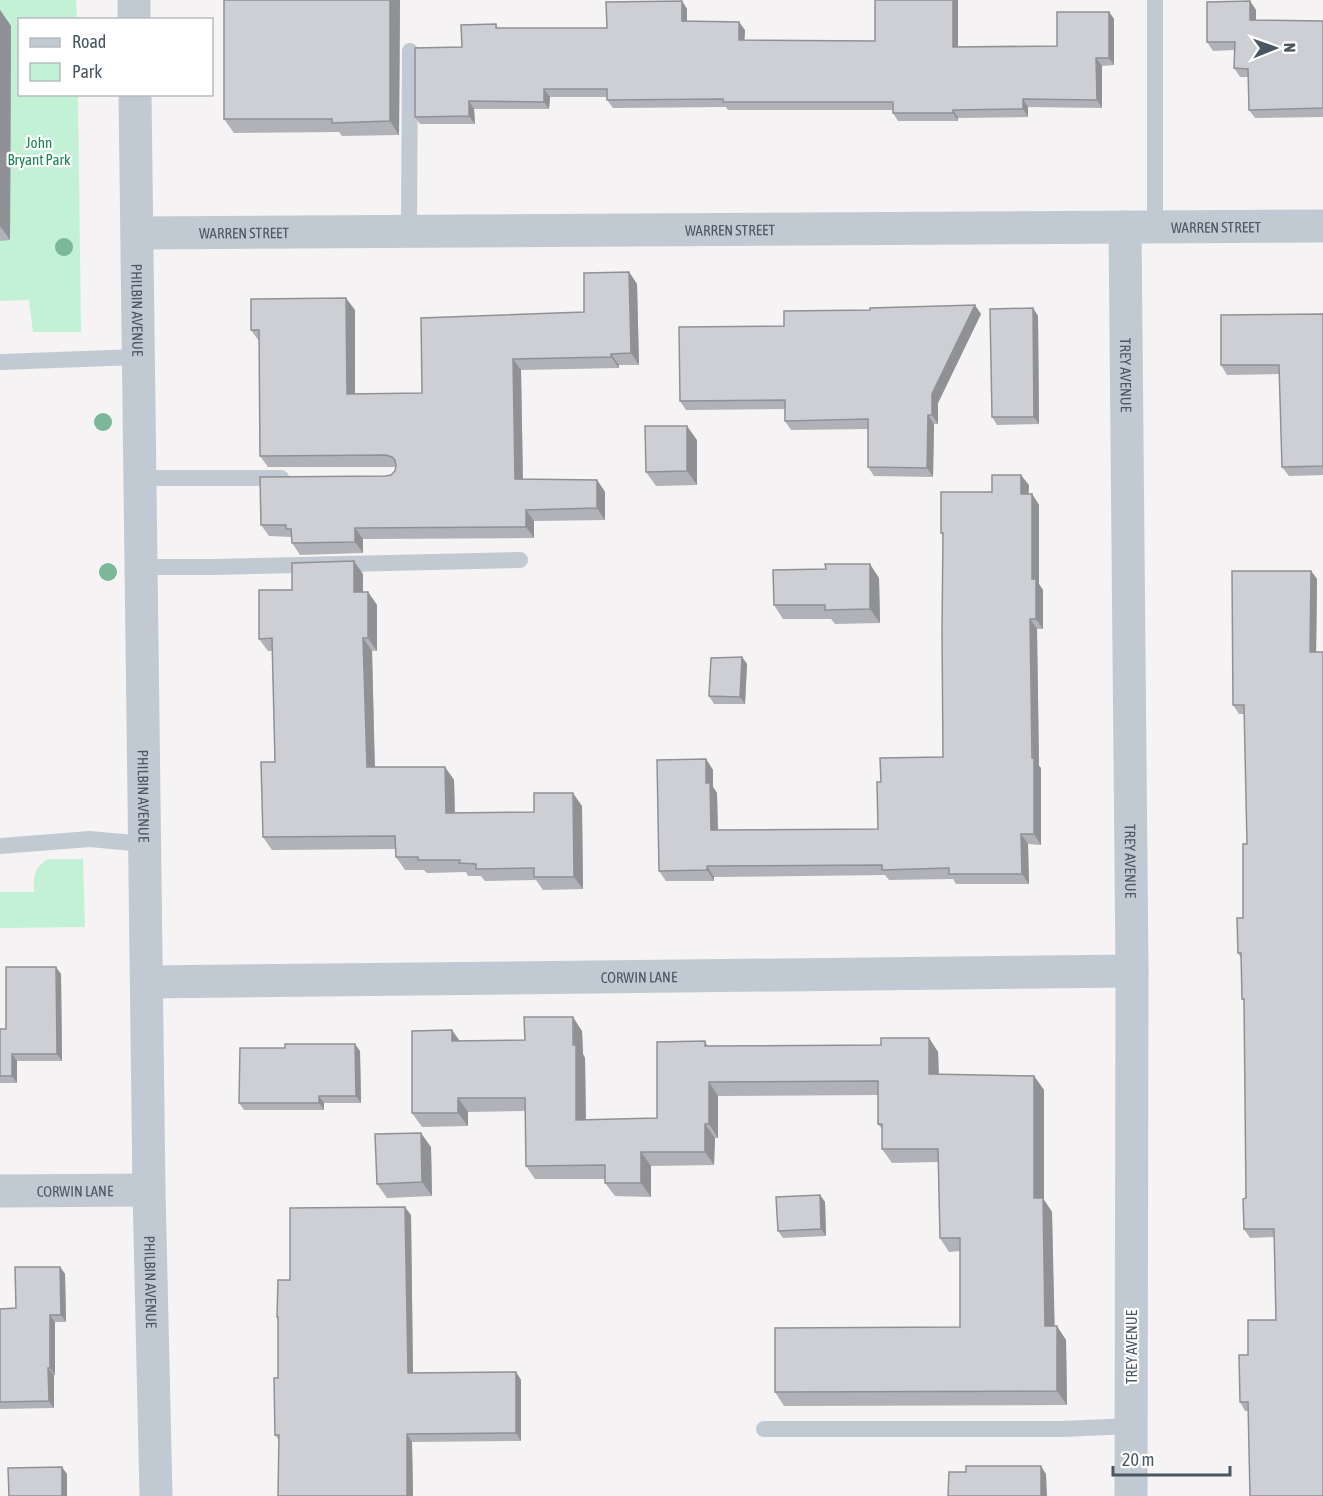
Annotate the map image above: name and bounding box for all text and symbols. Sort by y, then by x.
legend [18,18,213,96]
north arrow [1245,18,1305,78]
text: Road [72,31,106,52]
text: N [1281,43,1299,53]
text: Park [72,61,102,82]
park label: John Bryant Park [7,134,71,168]
street label: WARREN STREET [1171,218,1261,235]
street label: WARREN STREET [685,221,775,238]
street label: WARREN STREET [199,224,289,241]
street label: PHILBIN AVENUE [129,264,147,357]
street label: TREY AVENUE [1118,338,1135,413]
street label: PHILBIN AVENUE [135,750,153,843]
street label: TREY AVENUE [1122,824,1140,899]
street label: CORWIN LANE [601,968,678,985]
street label: CORWIN LANE [37,1182,114,1199]
street label: PHILBIN AVENUE [142,1235,161,1329]
street label: TREY AVENUE [1123,1309,1140,1384]
scale bar [1113,1439,1230,1477]
text: 20 m [1122,1449,1154,1470]

